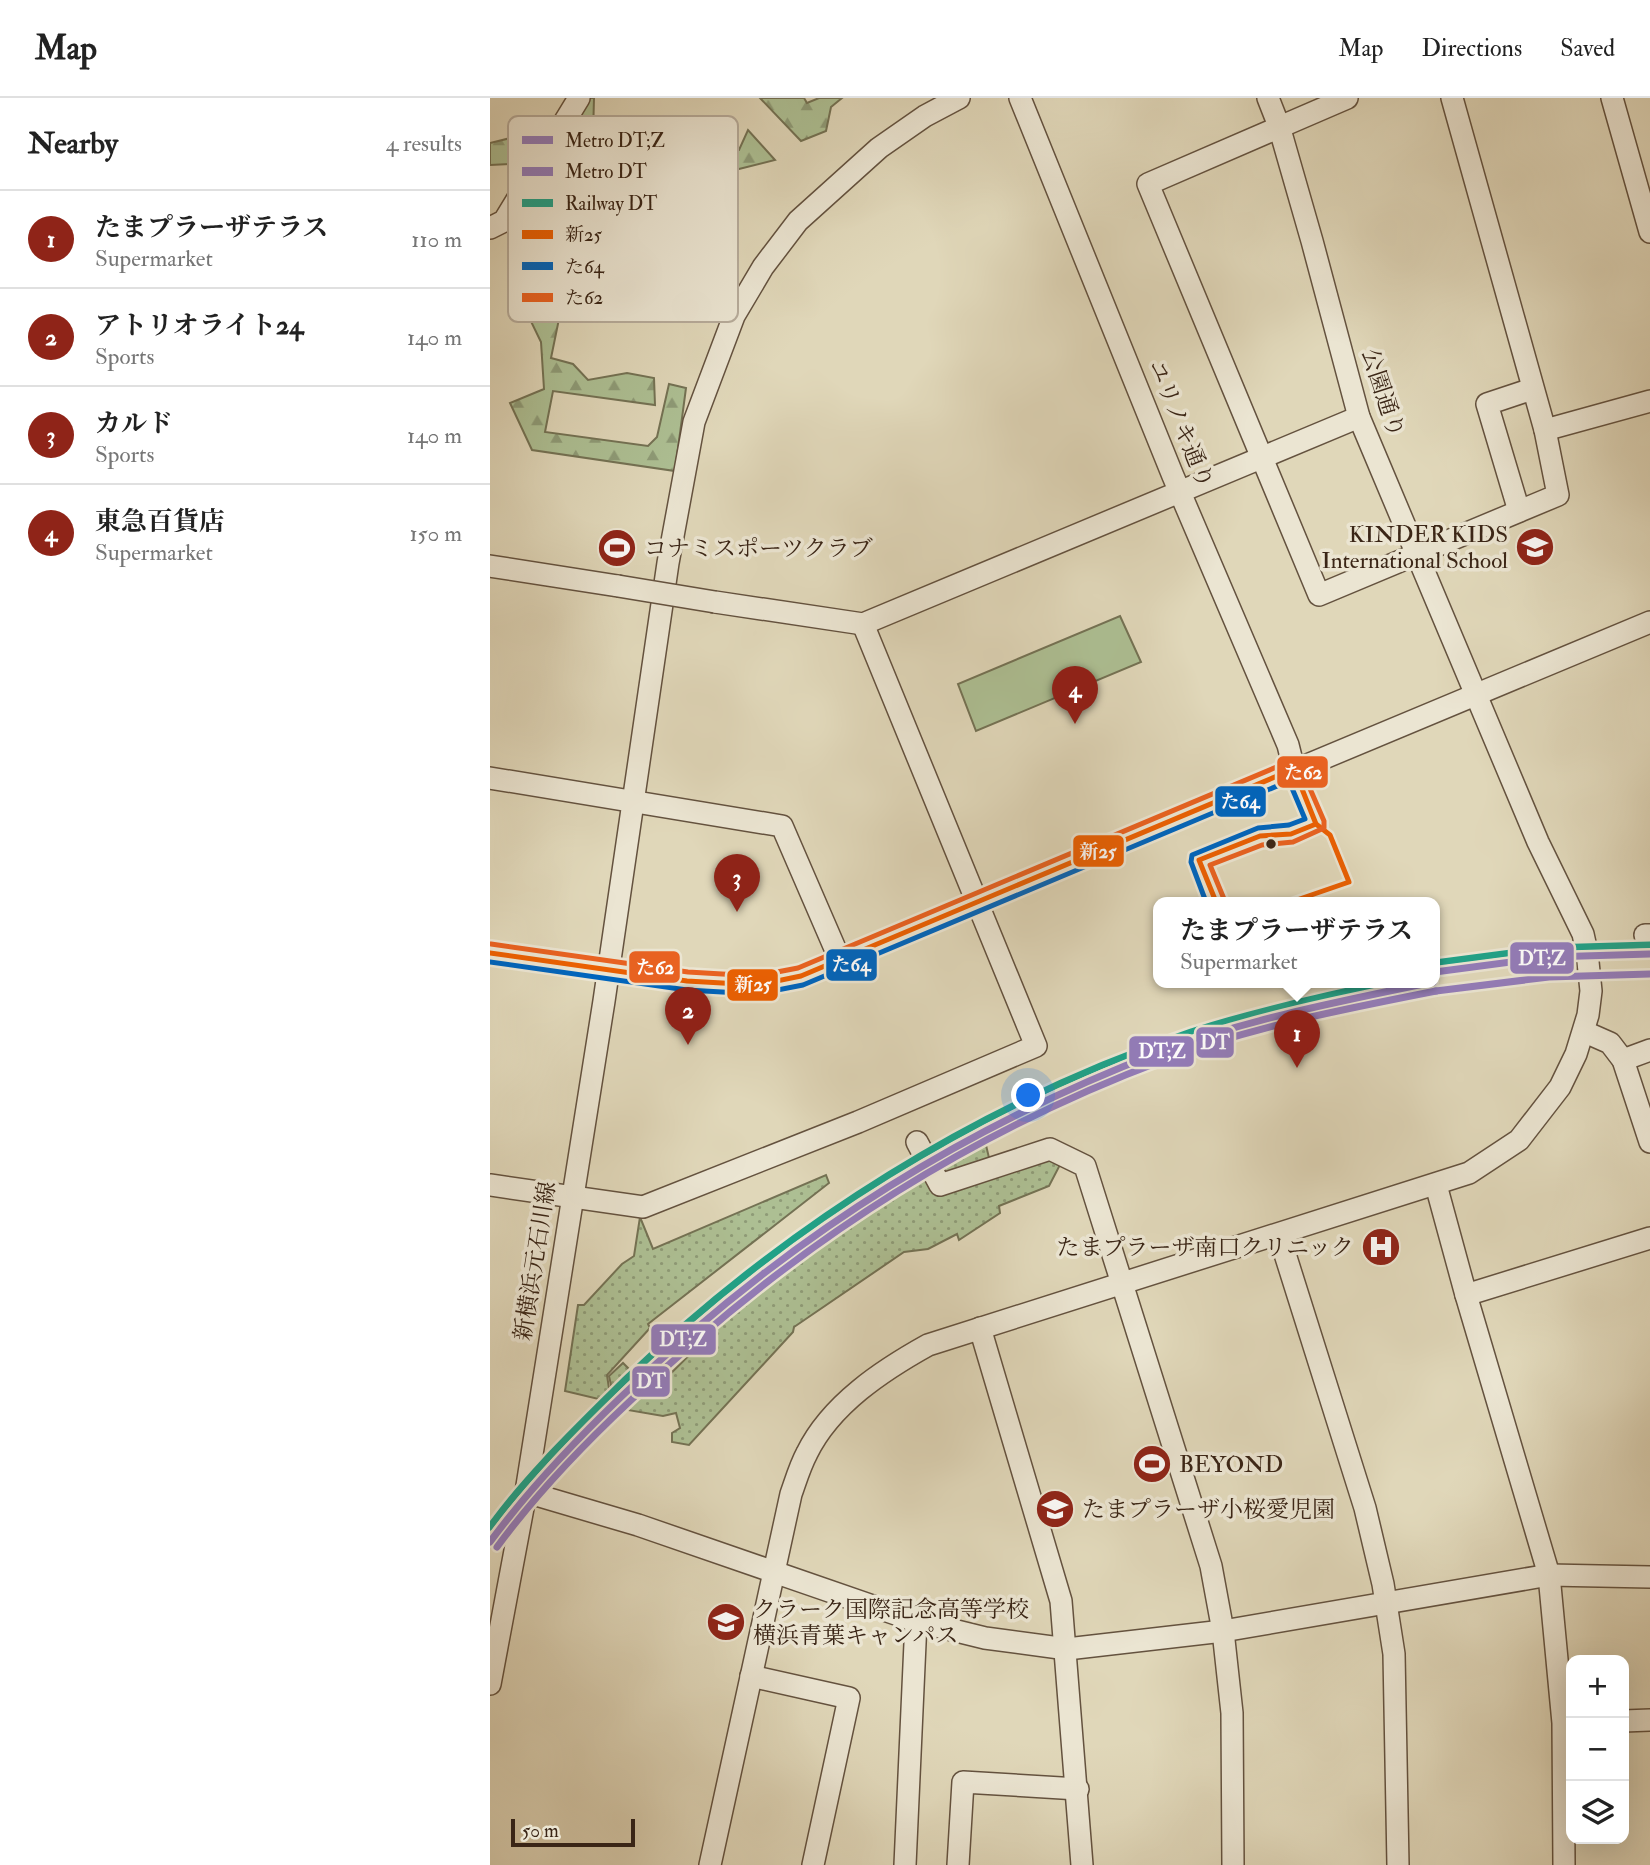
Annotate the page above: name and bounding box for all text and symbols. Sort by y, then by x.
text: Map [35,28,97,69]
text: Map [1338,33,1383,64]
text: Directions [1421,33,1522,64]
text: Saved [1560,33,1615,64]
legend [508,116,738,322]
text: Nearby [28,125,118,162]
text: 4 results [386,129,462,158]
text: Metro DT;Z [565,129,665,153]
text: Metro DT [565,160,647,184]
text: Railway DT [565,192,657,216]
text: たまプラーザテラス [95,212,328,244]
text: 新25 [565,223,603,247]
text: 1 [47,225,55,254]
text: 110 m [411,225,462,254]
text: Supermarket [95,244,213,273]
text: た64 [565,255,605,279]
text: た62 [565,286,603,310]
text: アトリオライト24 [95,310,303,342]
text: 2 [45,323,57,352]
text: 140 m [407,323,462,352]
text: Sports [95,342,154,371]
street label: 公園通り [1355,345,1411,441]
street label: ユリノキ通り [1142,355,1220,493]
text: カルド [95,408,173,440]
text: 3 [47,421,55,450]
text: 140 m [407,421,462,450]
text: Sports [95,440,154,469]
text: 東急百貨店 [95,506,225,538]
text: 4 [45,519,57,548]
text: 150 m [409,519,462,548]
place label: KINDER KIDS International School [1321,520,1508,575]
school or university icon: KINDER KIDS International School [1514,526,1556,568]
sports icon: コナミスポーツクラブ [596,527,638,569]
place label: コナミスポーツクラブ [644,534,873,563]
text: Supermarket [95,538,213,567]
pin: 4 [1052,666,1098,724]
line badge: た62 [1276,755,1329,789]
text: た62 [1284,761,1322,785]
line badge: た64 [1214,785,1267,818]
text: た64 [1221,790,1261,814]
line badge: 新25 [1072,834,1125,868]
unlabelled marker [1264,837,1278,851]
text: 新25 [1080,840,1117,864]
pin: 3 [714,854,760,912]
popup [1153,897,1440,988]
text: たまプラーザテラス [1180,915,1413,947]
line badge: DT;Z [1509,941,1575,975]
text: Supermarket [1180,947,1298,976]
text: DT;Z [1518,947,1566,971]
line badge: た64 [825,948,878,982]
line badge: た62 [628,950,681,984]
text: た64 [832,953,872,977]
text: た62 [636,956,674,980]
line badge: 新25 [726,968,779,1002]
text: 新25 [735,973,772,997]
pin: 2 [665,987,711,1045]
pin: 1 [1274,1010,1320,1068]
line badge: DT [1195,1026,1235,1059]
text: DT [1200,1031,1231,1055]
line badge: DT;Z [1128,1035,1195,1068]
text: DT;Z [1138,1040,1186,1064]
your location [1011,1078,1045,1112]
street label: 新横浜元石川線 [508,1179,562,1343]
hospital icon: たまプラーザ南口クリニック [1360,1226,1402,1268]
place label: たまプラーザ南口クリニック [1056,1233,1354,1262]
line badge: DT;Z [650,1323,717,1356]
text: DT;Z [659,1328,707,1352]
line badge: DT [631,1365,671,1398]
text: DT [636,1370,667,1394]
sports icon: BEYOND [1131,1443,1173,1485]
place label: BEYOND [1179,1450,1283,1479]
school or university icon: たまプラーザ小桜愛児園 [1034,1488,1076,1530]
place label: たまプラーザ小桜愛児園 [1082,1495,1335,1524]
place label: クラーク国際記念高等学校 横浜青葉キャンパス [753,1595,1029,1650]
school or university icon: クラーク国際記念高等学校 横浜青葉キャンパス [705,1601,747,1643]
map controls [1566,1655,1629,1844]
button: + [1566,1655,1629,1718]
button: − [1566,1718,1629,1781]
button: layers [1566,1781,1629,1844]
scale bar [511,1816,635,1848]
text: 50 m [522,1819,559,1843]

